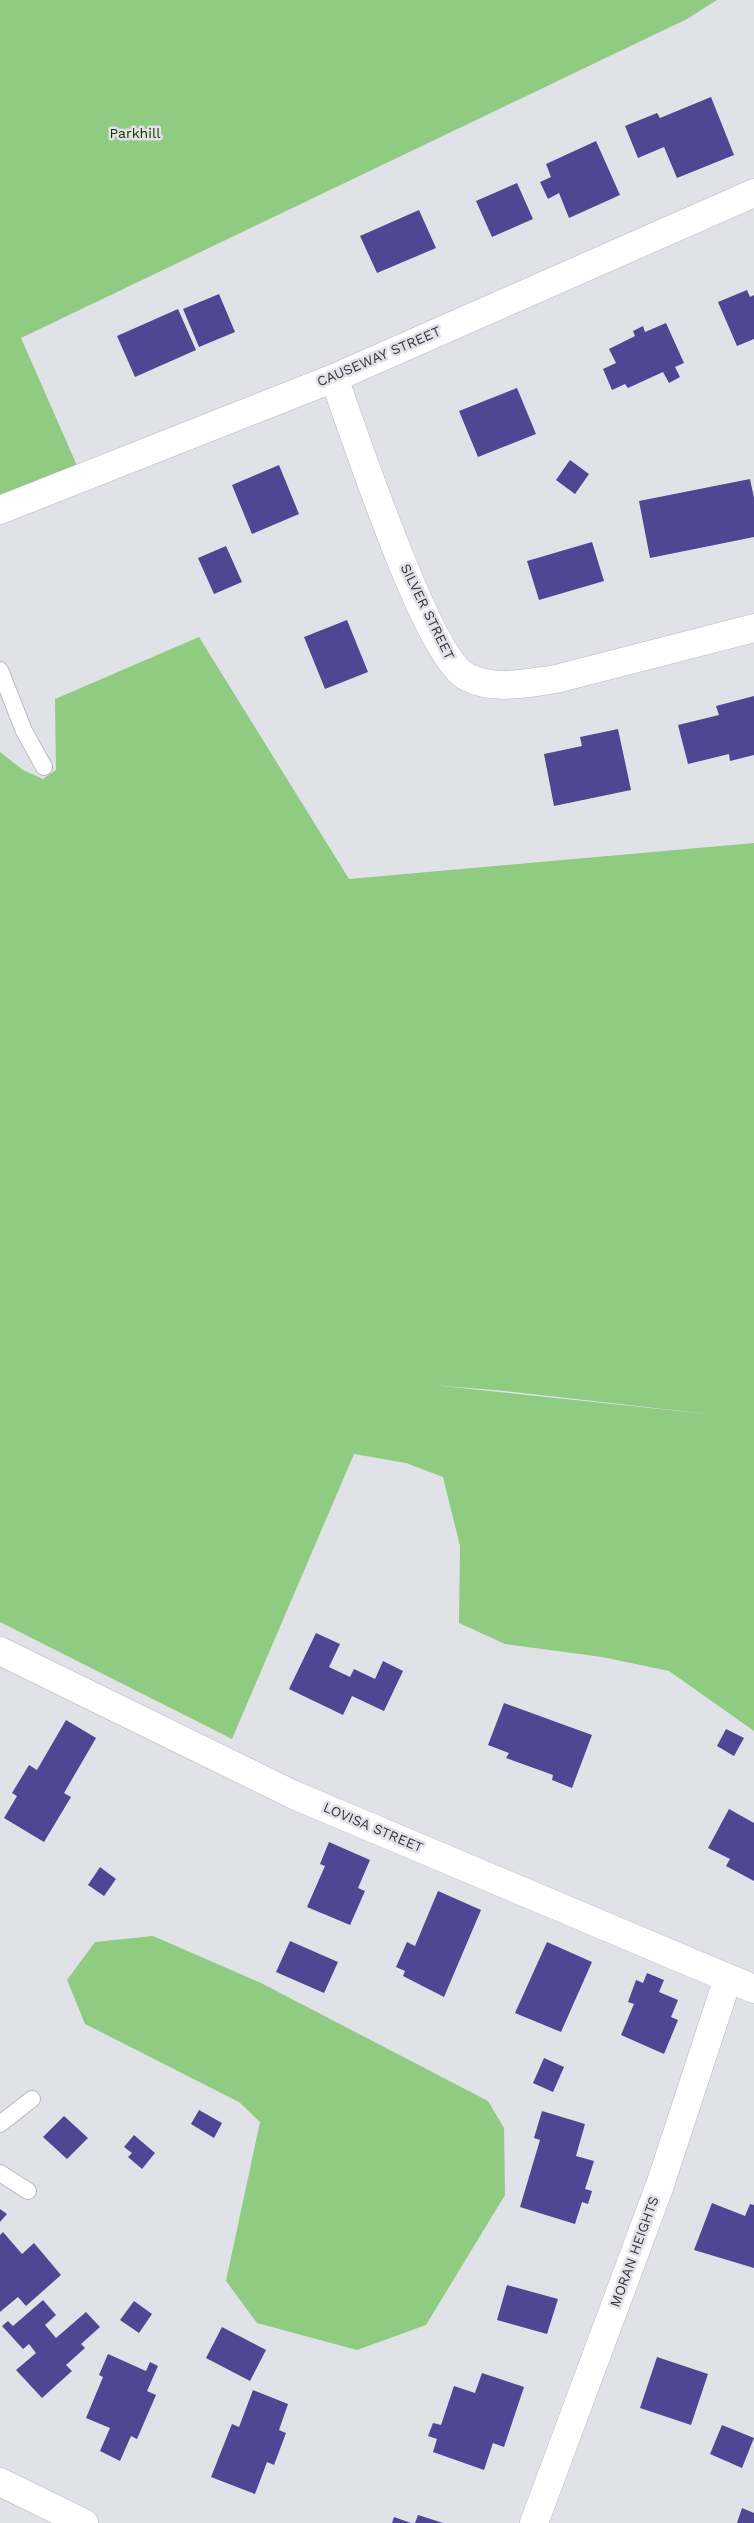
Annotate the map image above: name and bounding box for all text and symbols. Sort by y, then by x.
park label: Parkhill [109,126,161,142]
street label: CAUSEWAY STREET [315,323,443,391]
street label: SILVER STREET [396,561,458,663]
street label: LOVISA STREET [320,1799,426,1857]
street label: MORAN HEIGHTS [607,2194,663,2310]

